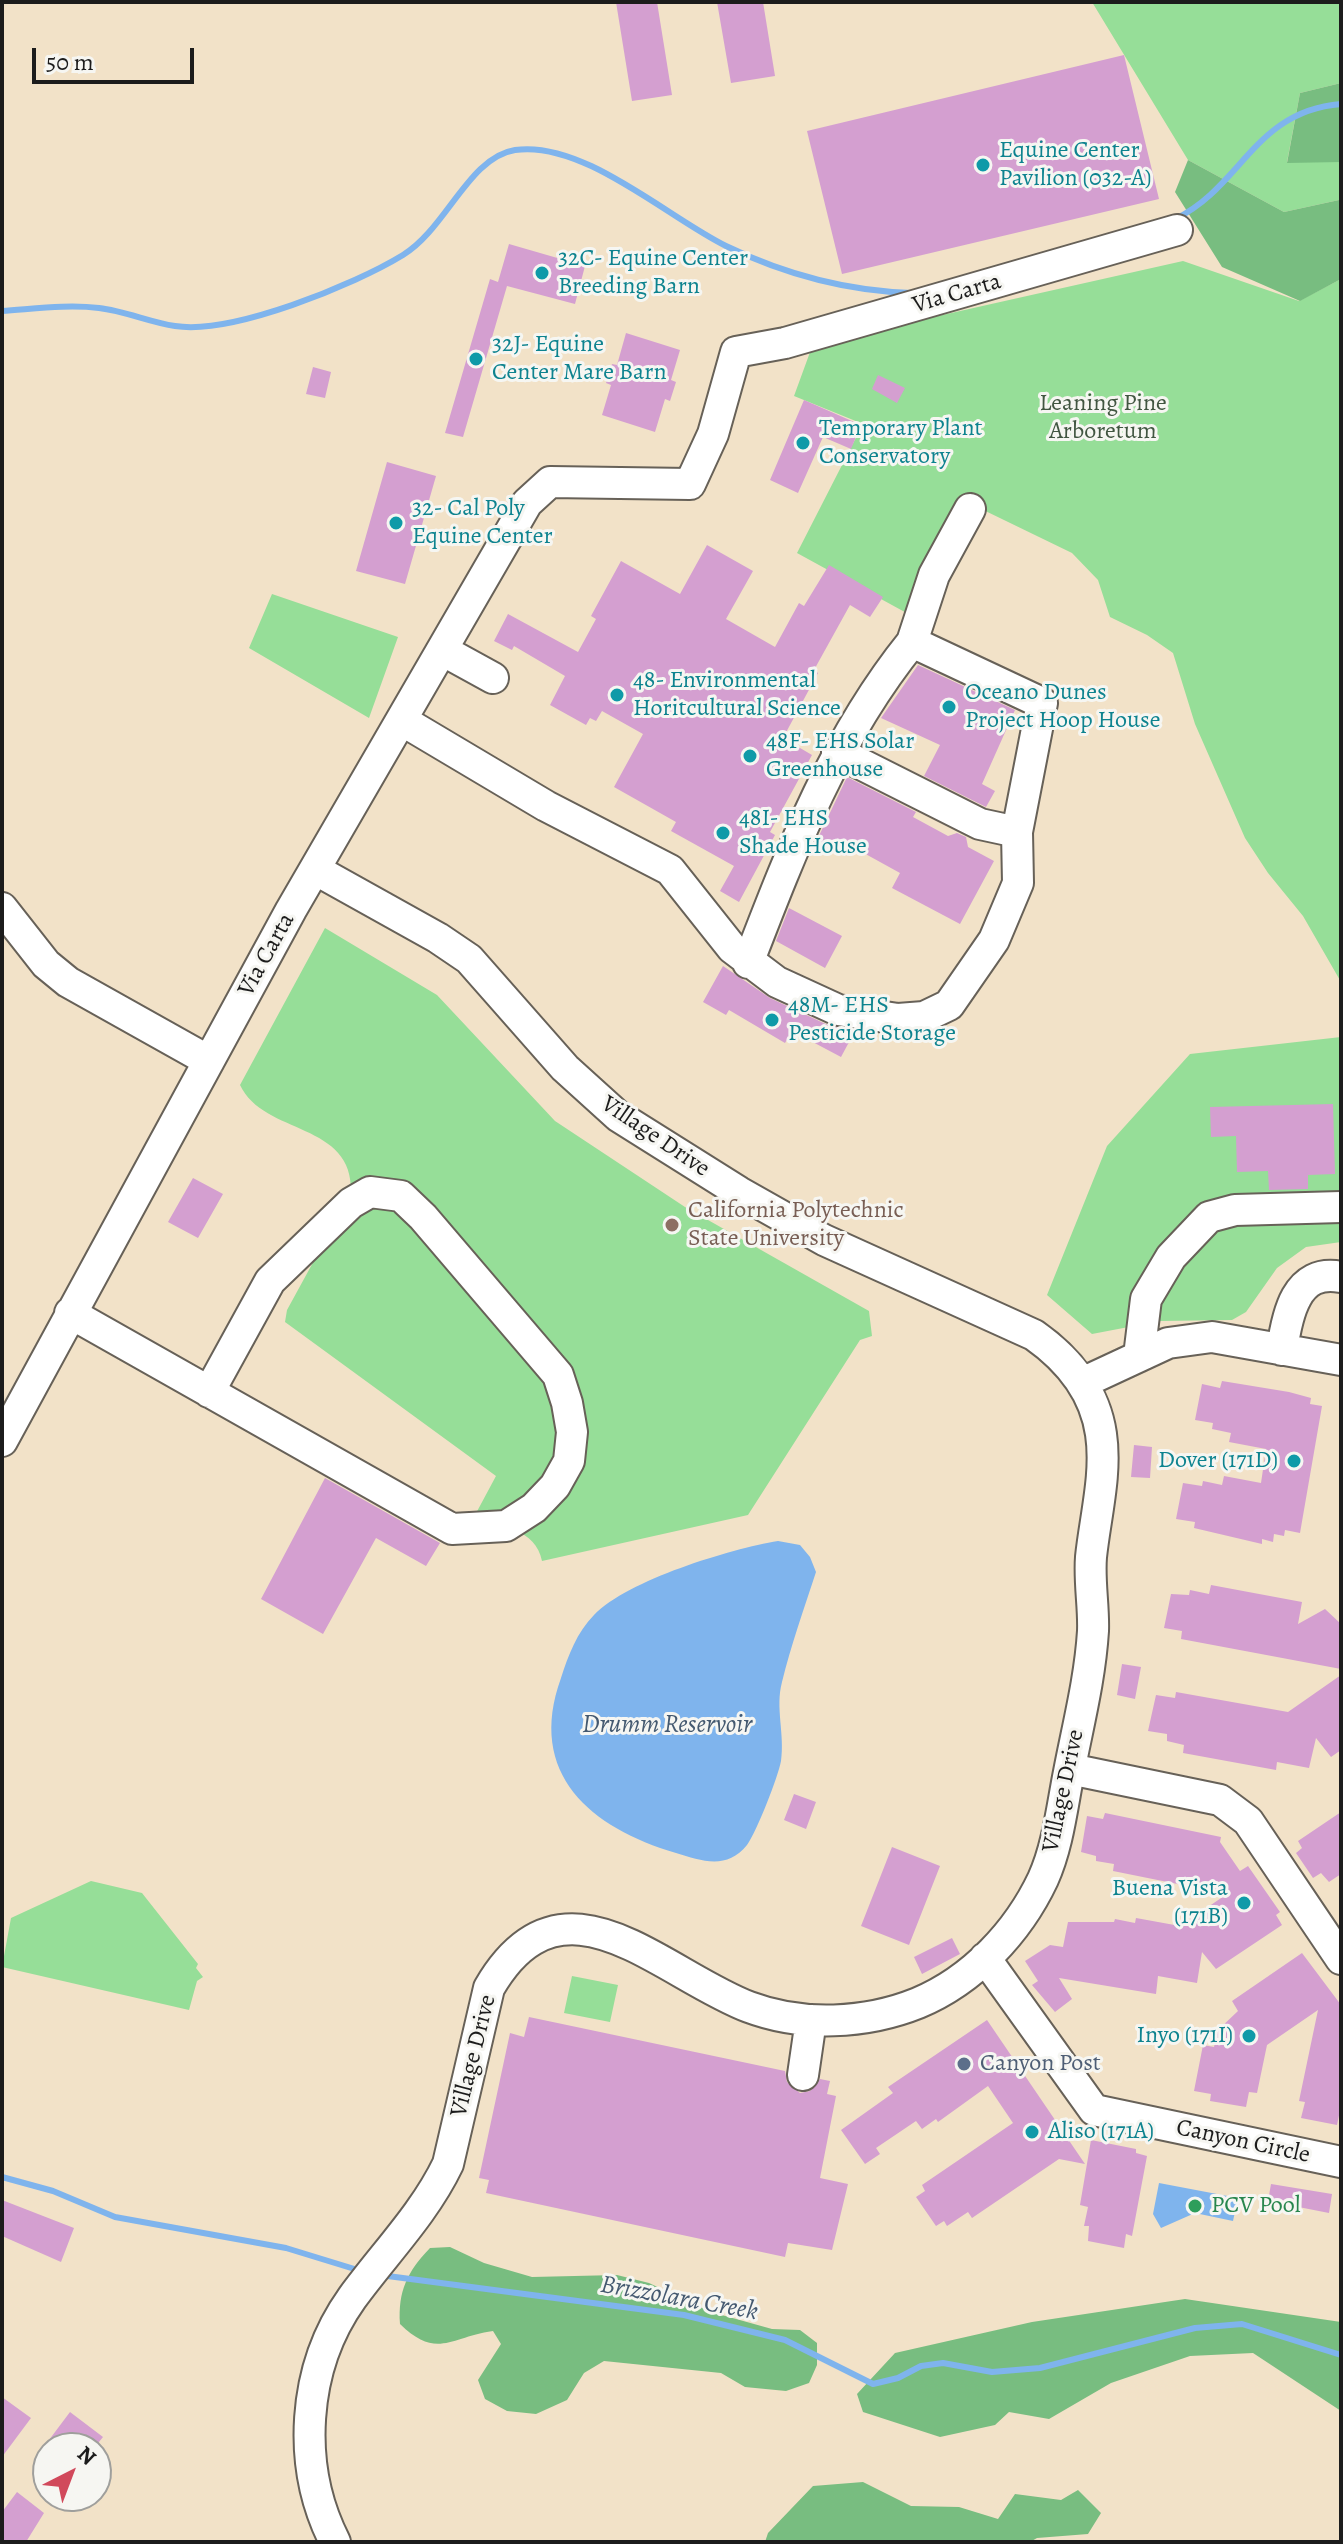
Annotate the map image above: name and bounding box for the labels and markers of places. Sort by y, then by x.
place label: Equine Center Pavilion (032-A) [999,137,1152,193]
marker: Equine Center Pavilion (032-A) [974,156,992,174]
place label: 32C- Equine Center Breeding Barn [558,245,748,301]
marker: 32C- Equine Center Breeding Barn [533,264,551,282]
place label: 32J- Equine Center Mare Barn [492,331,667,387]
marker: 32J- Equine Center Mare Barn [467,350,485,368]
place label: Temporary Plant Conservatory [819,415,982,471]
marker: Temporary Plant Conservatory [794,434,812,452]
place label: 32- Cal Poly Equine Center [412,495,553,551]
marker: 32- Cal Poly Equine Center [387,514,405,532]
place label: 48- Environmental Horitcultural Science [633,667,841,723]
place label: Oceano Dunes Project Hoop House [965,679,1160,735]
marker: 48- Environmental Horitcultural Science [608,686,626,704]
marker: Oceano Dunes Project Hoop House [940,698,958,716]
place label: 48F- EHS Solar Greenhouse [766,728,914,784]
marker: 48F- EHS Solar Greenhouse [741,747,759,765]
place label: 48I- EHS Shade House [739,805,867,861]
marker: 48I- EHS Shade House [714,824,732,842]
place label: 48M- EHS Pesticide Storage [788,992,956,1048]
marker: 48M- EHS Pesticide Storage [763,1011,781,1029]
place label: California Polytechnic State University [688,1197,904,1253]
marker: California Polytechnic State University [663,1216,681,1234]
place label: Dover (171D) [1158,1447,1278,1475]
marker: Dover (171D) [1285,1452,1303,1470]
place label: Buena Vista (171B) [1112,1875,1228,1931]
marker: Buena Vista (171B) [1235,1894,1253,1912]
place label: Inyo (171I) [1137,2022,1233,2050]
marker: Inyo (171I) [1240,2027,1258,2045]
place label: Canyon Post [980,2050,1101,2078]
marker: Canyon Post [955,2055,973,2073]
place label: Aliso (171A) [1048,2118,1154,2146]
marker: Aliso (171A) [1023,2123,1041,2141]
place label: PCV Pool [1211,2192,1301,2220]
marker: PCV Pool [1186,2197,1204,2215]

